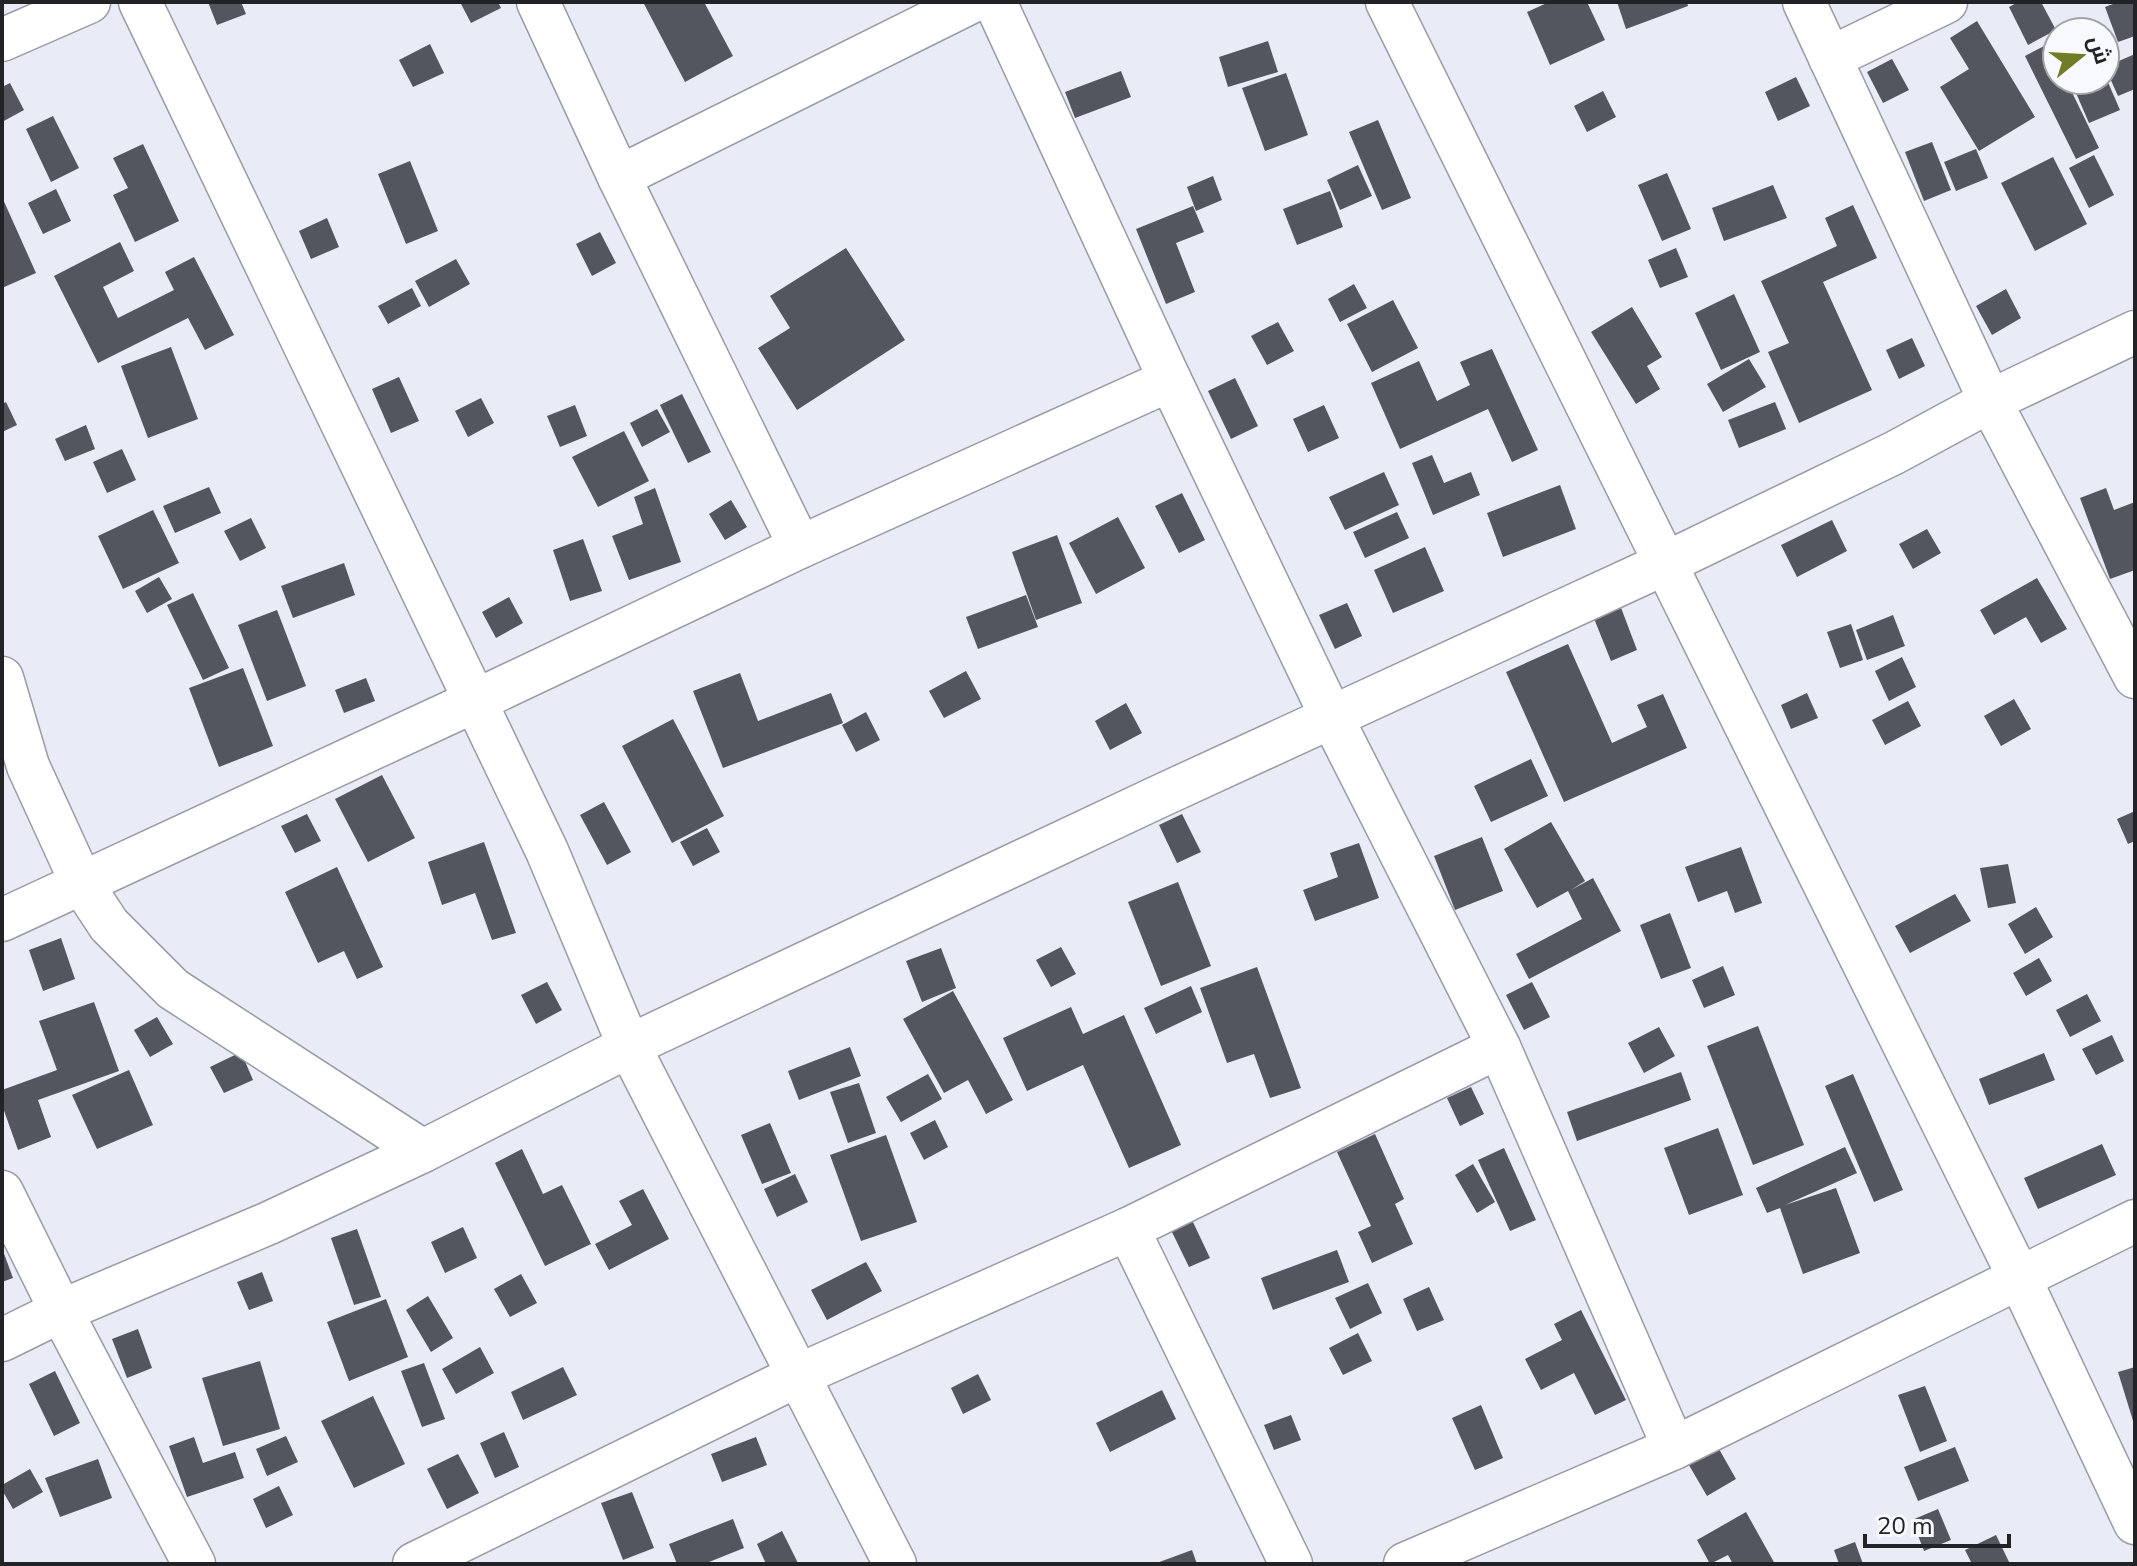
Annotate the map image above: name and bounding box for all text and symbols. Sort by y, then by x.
north arrow [2041,16,2121,96]
text: ش [2080,32,2118,68]
scale bar [1865,1498,2009,1548]
text: 20 m [1877,1510,1933,1542]

